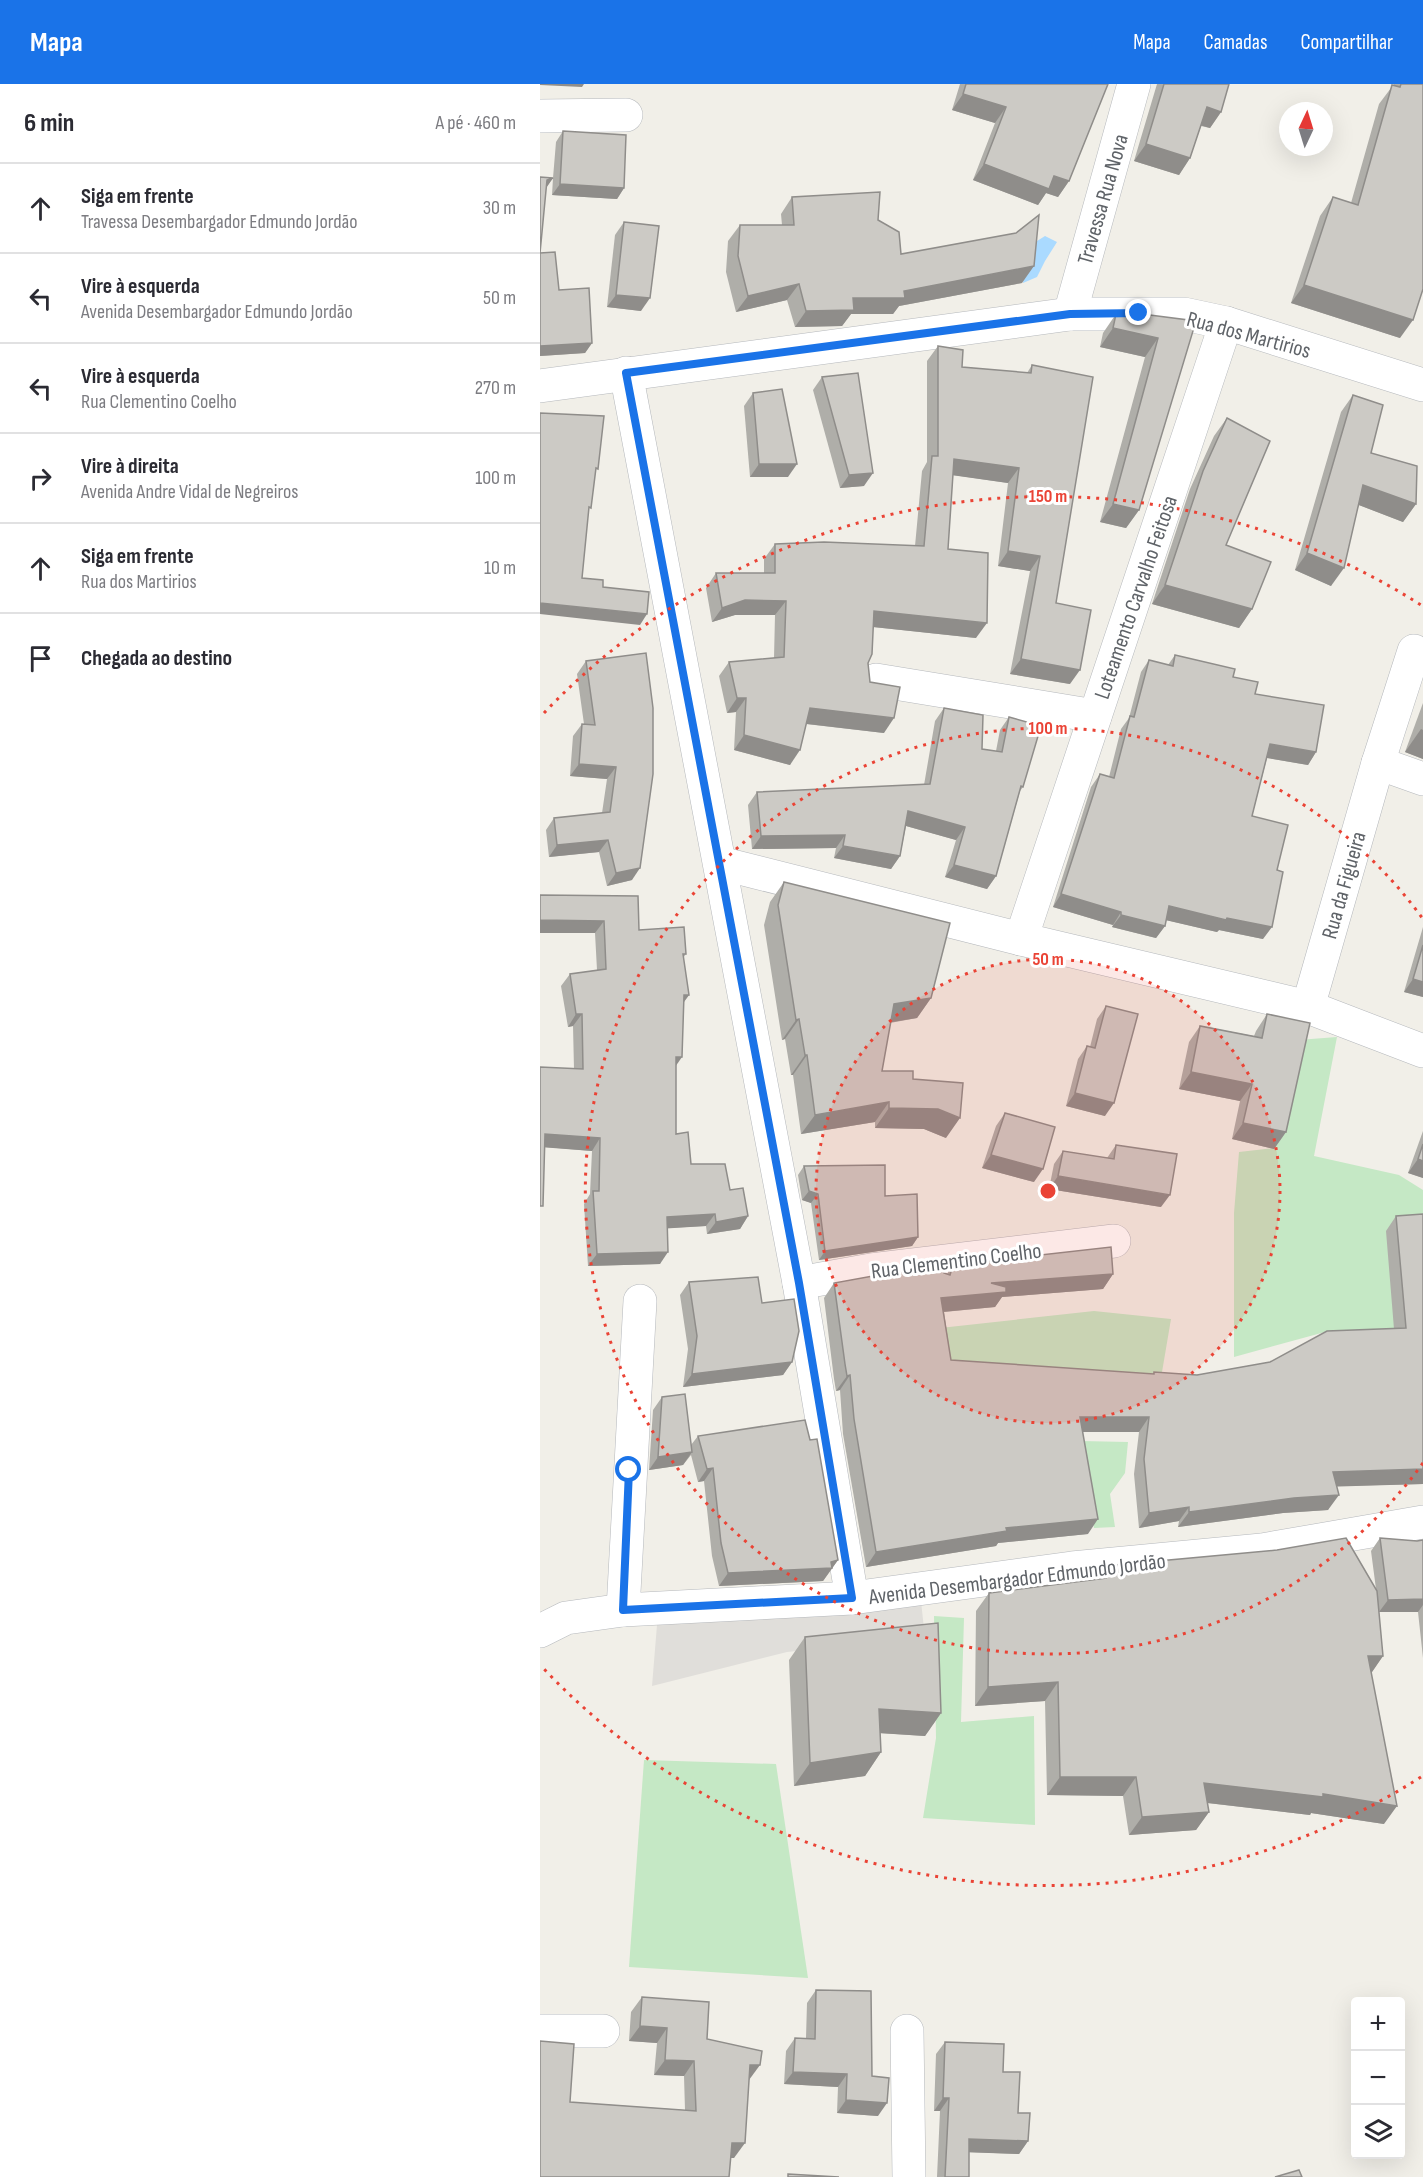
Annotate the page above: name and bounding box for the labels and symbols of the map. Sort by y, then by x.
north arrow [1279,102,1333,156]
street label: Travessa Rua Nova [1072,131,1135,268]
route end [1125,299,1151,325]
street label: Rua dos Martirios [1184,306,1314,365]
text: 150 m [1029,486,1067,507]
street label: Loteamento Carvalho Feitosa [1089,492,1184,703]
text: 100 m [1029,718,1068,739]
street label: Rua da Figueira [1316,829,1373,942]
text: 50 m [1032,949,1064,970]
centre of rings [1038,1181,1058,1201]
street label: Rua Clementino Coelho [869,1238,1043,1285]
route start [615,1456,641,1482]
street label: Avenida Desembargador Edmundo Jordão [866,1548,1167,1611]

